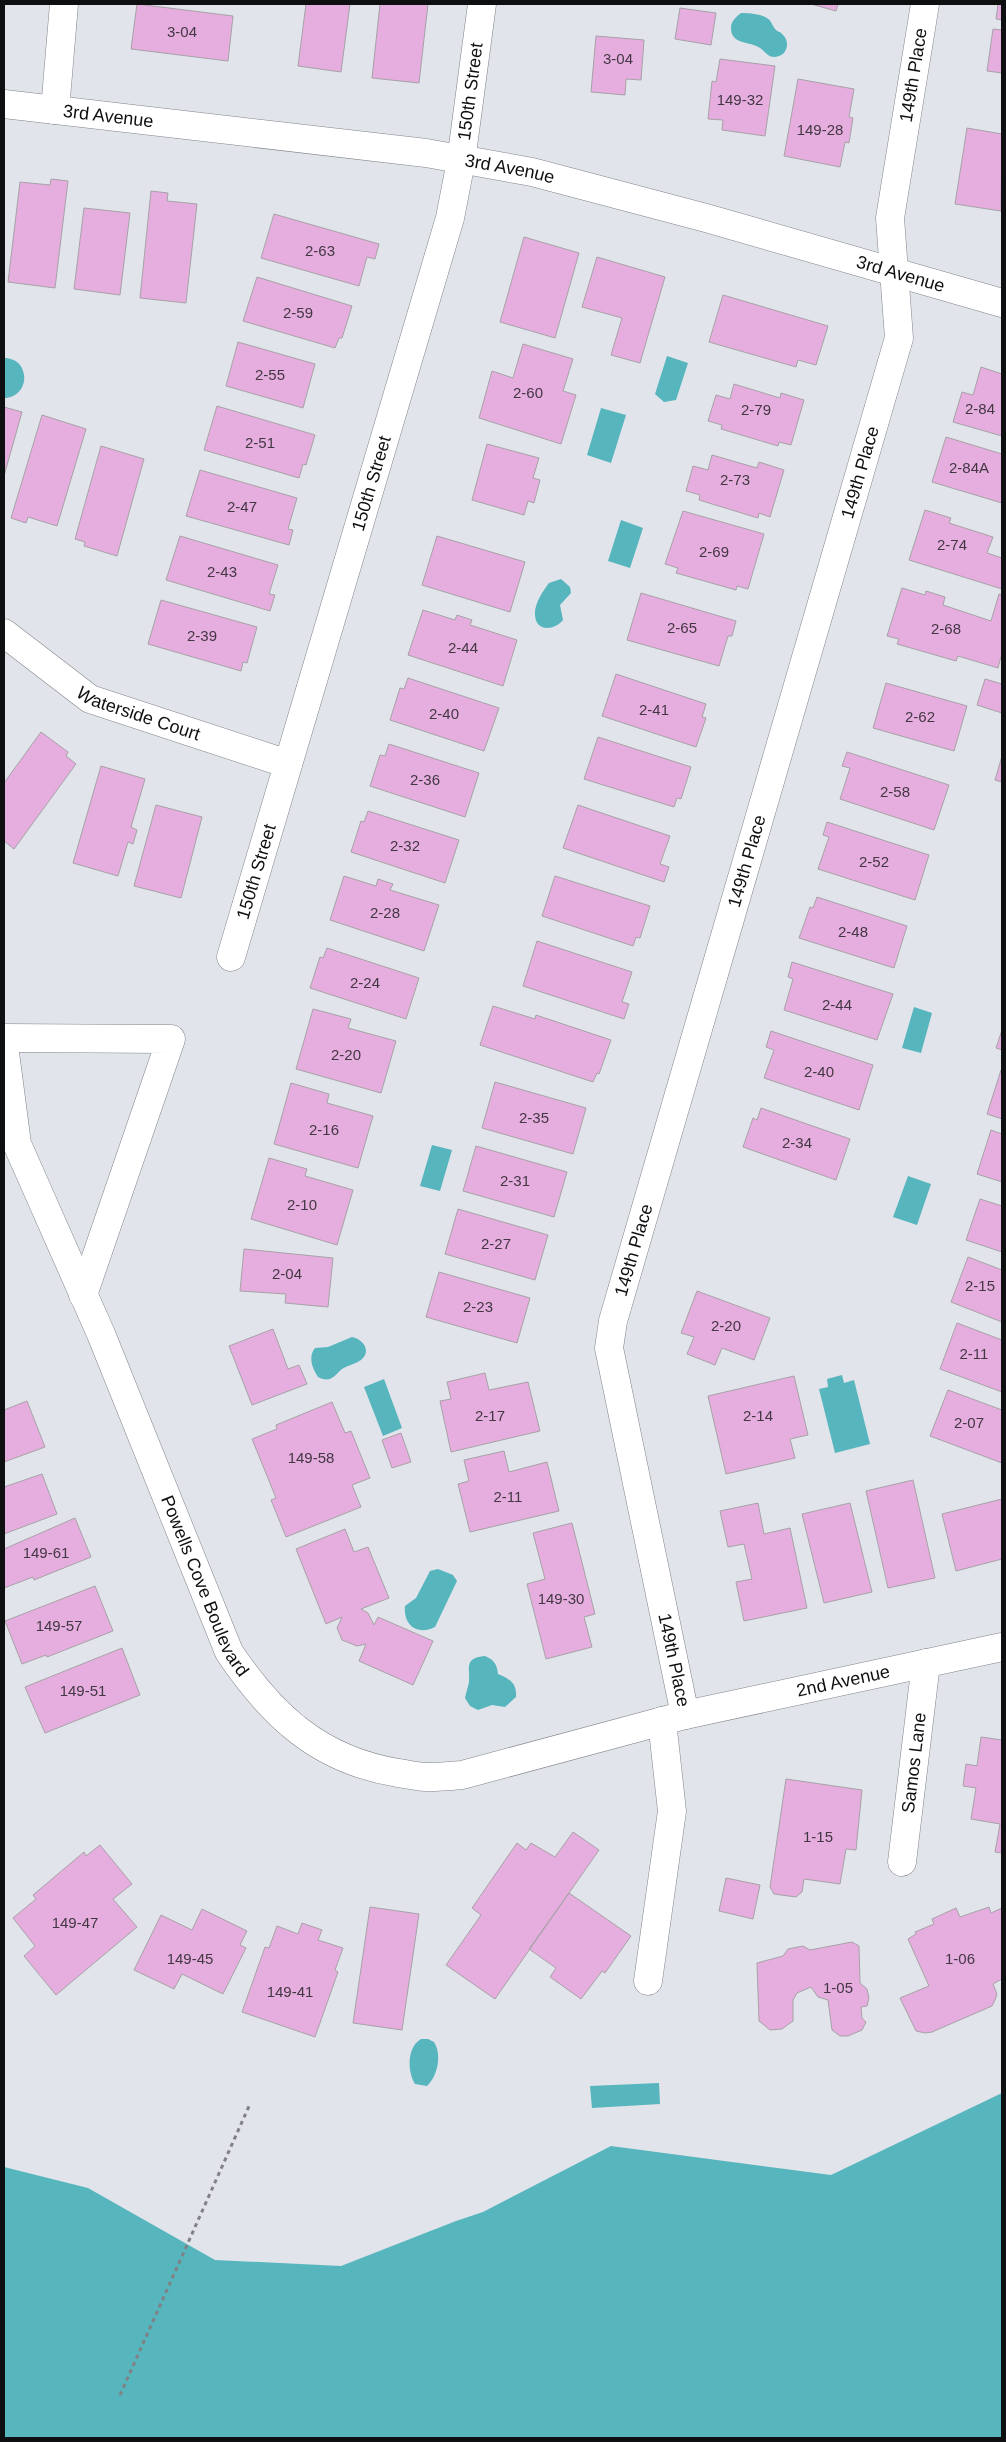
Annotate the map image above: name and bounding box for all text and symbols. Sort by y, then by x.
house number: 3-04 [167,23,197,40]
street label: 149th Place [896,27,931,124]
street label: 150th Street [454,41,487,141]
house number: 3-04 [603,50,633,67]
house number: 149-32 [717,91,763,108]
street label: 3rd Avenue [62,101,155,131]
house number: 149-28 [797,121,843,138]
street label: 3rd Avenue [463,150,557,188]
house number: 2-63 [305,242,335,259]
street label: 3rd Avenue [854,252,947,296]
house number: 2-59 [283,304,313,321]
house number: 2-55 [255,366,285,383]
house number: 2-60 [513,384,543,401]
house number: 2-84 [965,400,995,417]
house number: 2-79 [741,401,771,418]
street label: 149th Place [837,424,883,521]
street label: 150th Street [348,433,395,533]
house number: 2-51 [245,434,275,451]
house number: 2-84A [949,459,989,476]
house number: 2-73 [720,471,750,488]
house number: 2-47 [227,498,257,515]
house number: 2-74 [937,536,967,553]
house number: 2-69 [699,543,729,560]
house number: 2-43 [207,563,237,580]
house number: 2-65 [667,619,697,636]
house number: 2-68 [931,620,961,637]
house number: 2-39 [187,627,217,644]
house number: 2-44 [448,639,478,656]
street label: Waterside Court [73,682,203,744]
house number: 2-41 [639,701,669,718]
house number: 2-40 [429,705,459,722]
house number: 2-62 [905,708,935,725]
house number: 2-36 [410,771,440,788]
house number: 2-58 [880,783,910,800]
street label: 149th Place [724,813,770,910]
street label: 150th Street [233,822,280,922]
house number: 2-32 [390,837,420,854]
house number: 2-52 [859,853,889,870]
house number: 2-28 [370,904,400,921]
house number: 2-48 [838,923,868,940]
house number: 2-24 [350,974,380,991]
house number: 2-44 [822,996,852,1013]
house number: 2-20 [331,1046,361,1063]
house number: 2-40 [804,1063,834,1080]
house number: 2-35 [519,1109,549,1126]
house number: 2-16 [309,1121,339,1138]
house number: 2-34 [782,1134,812,1151]
house number: 2-31 [500,1172,530,1189]
house number: 2-10 [287,1196,317,1213]
street label: 149th Place [611,1202,657,1298]
house number: 2-27 [481,1235,511,1252]
house number: 2-04 [272,1265,302,1282]
house number: 2-15 [965,1277,995,1294]
house number: 2-23 [463,1298,493,1315]
house number: 2-20 [711,1317,741,1334]
house number: 2-11 [960,1345,988,1362]
house number: 2-17 [475,1407,505,1424]
house number: 2-14 [743,1407,773,1424]
house number: 2-07 [954,1414,984,1431]
house number: 149-58 [288,1449,334,1466]
house number: 2-11 [494,1488,522,1505]
street label: Powells Cove Boulevard [157,1492,253,1680]
house number: 149-61 [23,1544,69,1561]
house number: 149-30 [538,1590,584,1607]
street label: 149th Place [654,1611,694,1709]
house number: 149-57 [36,1617,82,1634]
street label: 2nd Avenue [795,1661,892,1701]
house number: 149-51 [60,1682,106,1699]
street label: Samos Lane [898,1711,930,1814]
house number: 1-15 [803,1828,833,1845]
house number: 149-47 [52,1914,98,1931]
house number: 149-45 [167,1950,213,1967]
house number: 1-06 [945,1950,975,1967]
house number: 1-05 [823,1979,853,1996]
house number: 149-41 [267,1983,313,2000]

